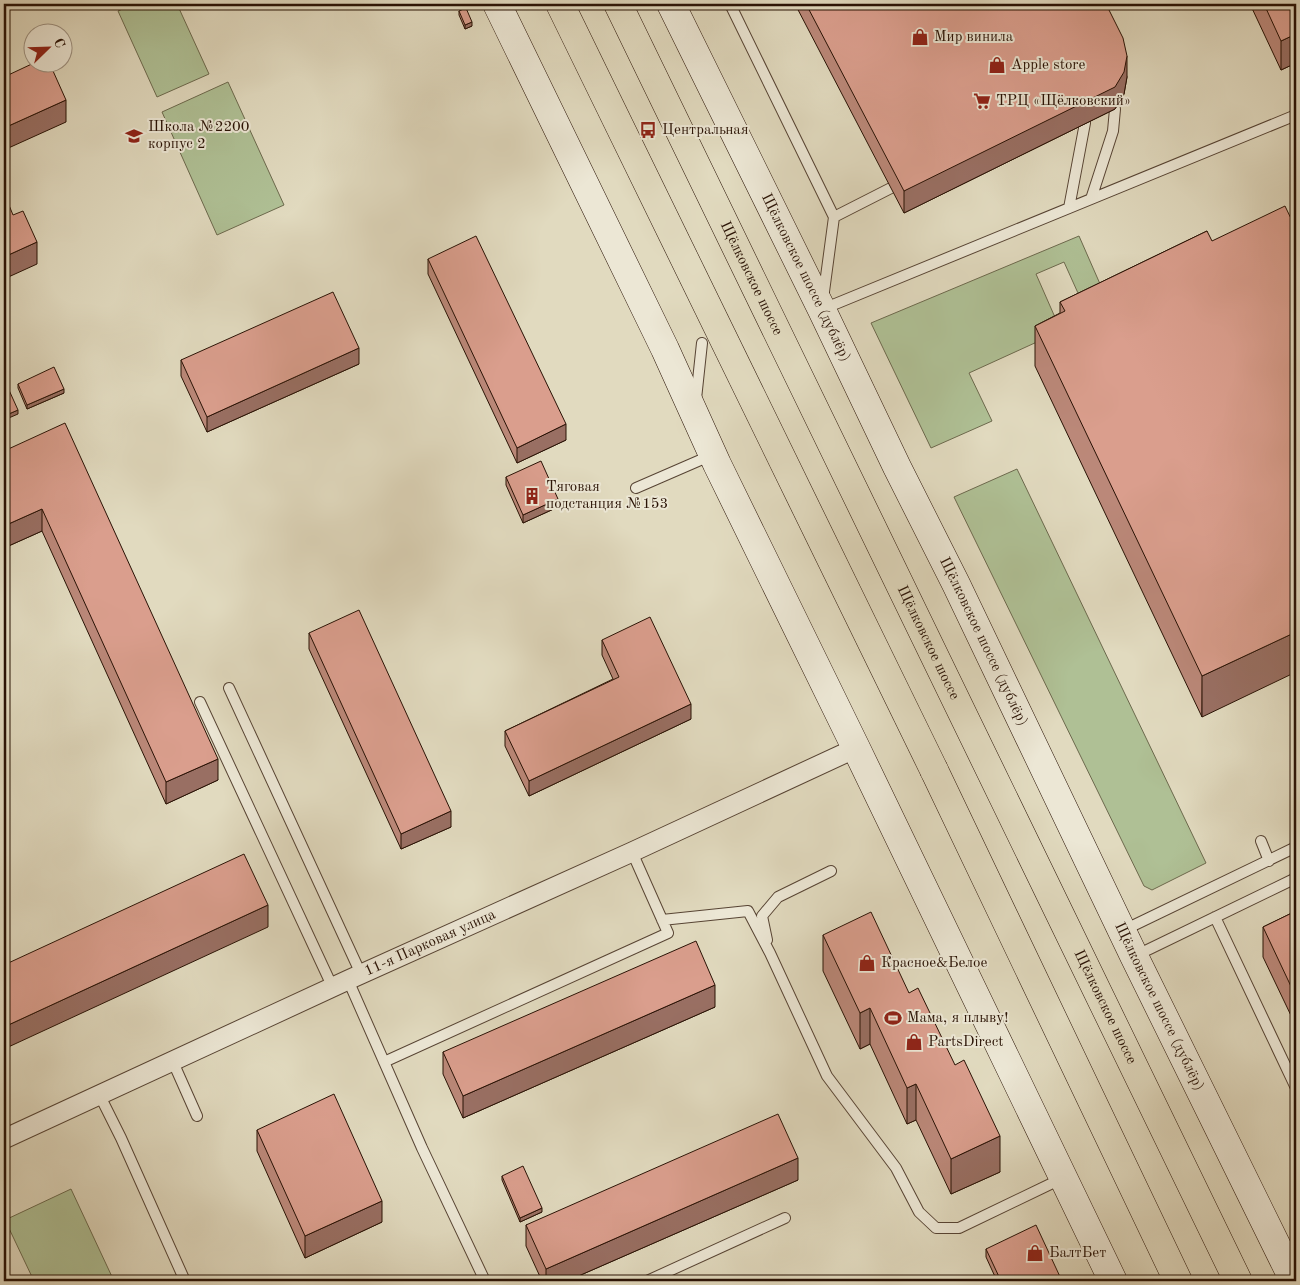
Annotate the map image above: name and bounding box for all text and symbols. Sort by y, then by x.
north arrow [22,22,72,72]
shop icon: Мир винила [910,27,930,47]
place label: Мир винила [934,30,1014,45]
text: С [51,36,67,50]
shop icon: Apple store [987,55,1007,75]
place label: Apple store [1011,58,1086,73]
supermarket icon: ТРЦ «Щёлковский» [972,91,992,111]
place label: ТРЦ «Щёлковский» [996,94,1131,109]
place label: Школа №2200 корпус 2 [148,120,250,152]
bus stop icon: Центральная [638,120,658,140]
place label: Центральная [662,123,749,138]
school or university icon: Школа №2200 корпус 2 [124,126,144,146]
street label: Щёлковское шоссе (дублёр) [758,191,853,364]
street label: Щёлковское шоссе [717,219,785,338]
place label: Тяговая подстанция №153 [546,480,668,512]
building icon: Тяговая подстанция №153 [522,486,542,506]
street label: Щёлковское шоссе (дублёр) [936,555,1030,728]
street label: Щёлковское шоссе [894,583,962,702]
street label: 11-я Парковая улица [362,907,498,979]
street label: Щёлковское шоссе (дублёр) [1112,920,1207,1093]
street label: Щёлковское шоссе [1071,948,1139,1067]
shop icon: Красное&Белое [857,953,877,973]
place label: Красное&Белое [881,956,988,971]
sports icon: Мама, я плыву! [883,1008,903,1028]
place label: Мама, я плыву! [907,1011,1008,1026]
shop icon: PartsDirect [904,1032,924,1052]
place label: PartsDirect [928,1035,1003,1050]
shop icon: БалтБет [1025,1243,1045,1263]
place label: БалтБет [1049,1246,1106,1261]

